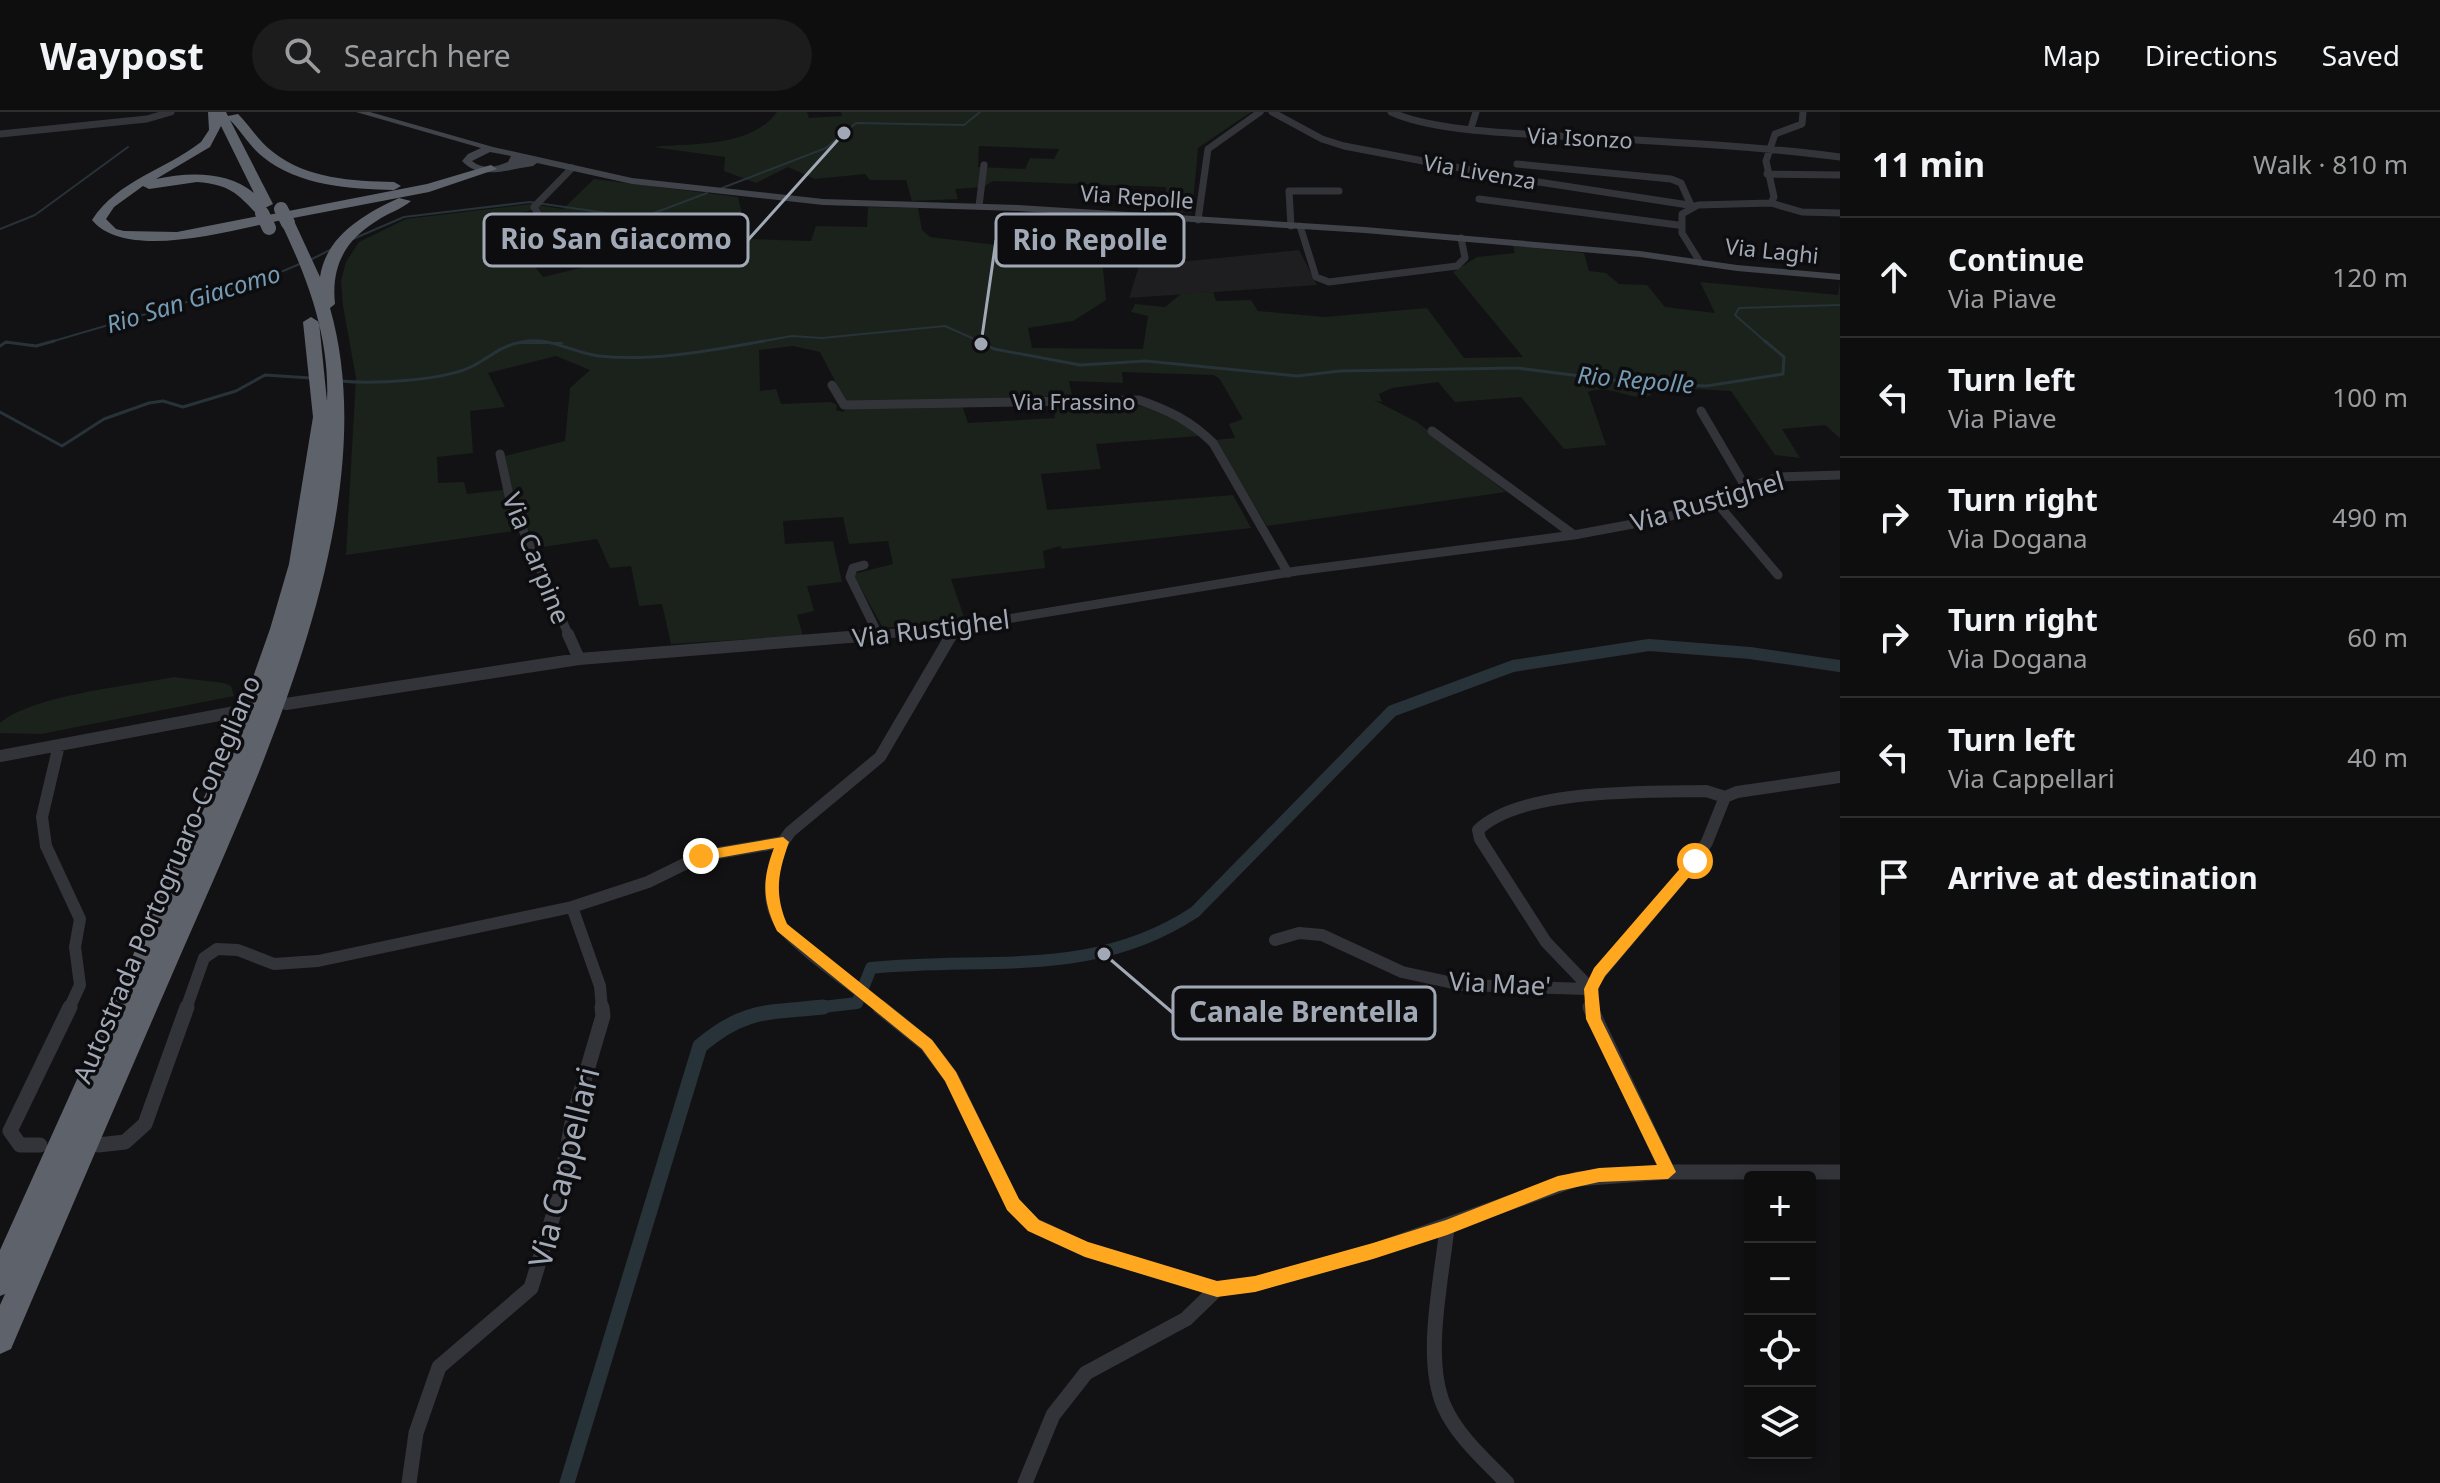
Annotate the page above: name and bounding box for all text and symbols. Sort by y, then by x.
search box [252,19,812,91]
text: Waypost [40,29,204,81]
icon: search [280,33,324,77]
text: Search here [344,35,511,76]
text: Map [2042,36,2101,74]
text: Directions [2145,36,2278,74]
text: Saved [2322,36,2400,74]
street label: Via Isonzo [1527,119,1633,155]
text: 11 min [1872,141,1985,187]
street label: Via Livenza [1421,146,1539,196]
text: Walk · 810 m [2253,146,2408,182]
street label: Via Repolle [1079,177,1195,215]
callout: Rio San Giacomo [484,214,748,266]
callout: Rio Repolle [996,214,1184,266]
text: Rio San Giacomo [500,219,732,257]
text: Rio Repolle [1012,220,1168,258]
street label: Via Laghi [1724,230,1820,270]
text: Continue [1948,239,2084,280]
icon: ahead [1872,255,1916,299]
water label: Rio San Giacomo [102,256,284,340]
text: 120 m [2332,259,2408,295]
text: Via Piave [1948,280,2057,316]
water label: Rio Repolle [1576,357,1696,401]
text: Turn left [1948,359,2076,400]
icon: left [1872,375,1916,419]
text: 100 m [2332,379,2408,415]
street label: Via Frassino [1012,386,1136,416]
text: Via Piave [1948,400,2057,436]
street label: Via Rustighel [1626,462,1788,540]
text: Turn right [1948,479,2098,520]
street label: Via Carpine [494,487,580,629]
icon: right [1872,495,1916,539]
text: 490 m [2332,499,2408,535]
text: Via Dogana [1948,520,2088,556]
text: Turn right [1948,599,2098,640]
street label: Via Rustighel [850,601,1012,655]
icon: right [1872,615,1916,659]
text: 60 m [2347,619,2408,655]
text: Via Dogana [1948,640,2088,676]
street label: Autostrada Portogruaro-Conegliano [64,670,268,1088]
text: Turn left [1948,719,2076,760]
icon: left [1872,735,1916,779]
text: 40 m [2347,739,2408,775]
text: Via Cappellari [1948,760,2115,796]
route end [683,838,719,874]
route start [1677,843,1713,879]
icon: arrive [1872,855,1916,899]
text: Arrive at destination [1948,857,2258,898]
street label: Via Mae' [1448,962,1552,1004]
callout: Canale Brentella [1173,987,1435,1039]
text: Canale Brentella [1189,992,1419,1030]
street label: Via Cappellari [517,1062,609,1272]
map controls [1744,1171,1816,1459]
button: + [1744,1171,1816,1243]
button: − [1744,1243,1816,1315]
button: locate [1744,1315,1816,1387]
button: layers [1744,1387,1816,1459]

